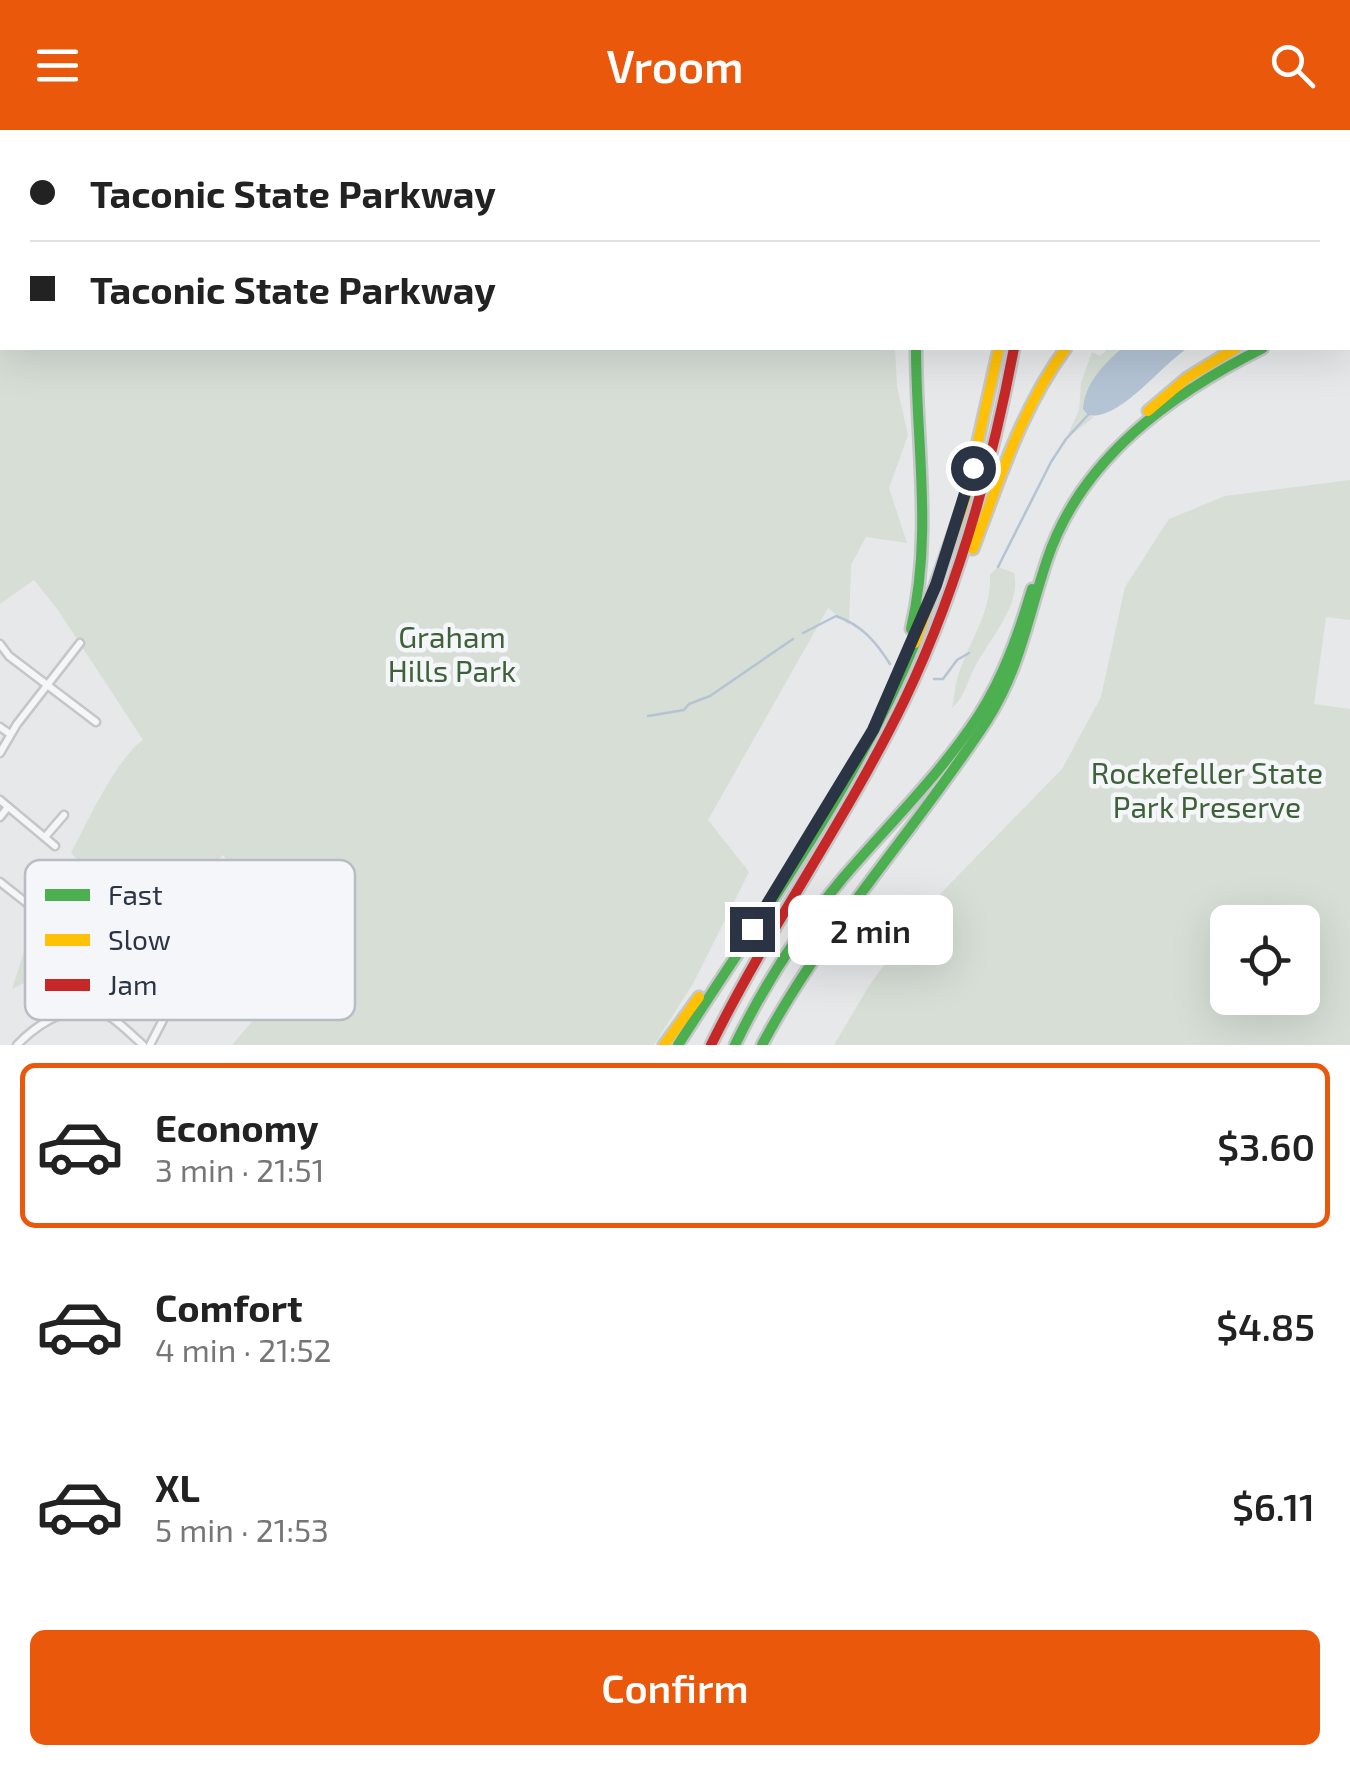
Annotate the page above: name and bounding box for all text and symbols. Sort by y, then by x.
icon: menu [30,38,85,93]
text: Vroom [606,38,744,92]
icon: search [1265,38,1320,93]
text: Taconic State Parkway [90,170,496,216]
text: Taconic State Parkway [90,266,496,312]
route start [951,446,996,491]
park label: Graham Hills Park [388,618,516,688]
park label: Rockefeller State Park Preserve [1091,754,1323,824]
legend [25,860,355,1020]
text: Fast [108,877,163,911]
callout: 2 min [787,894,952,964]
map controls [1210,905,1320,1015]
button: locate [1210,905,1320,1015]
route end [730,907,775,952]
text: 2 min [830,911,911,949]
text: Slow [108,922,171,956]
text: Jam [108,967,157,1001]
icon: car [35,1101,125,1191]
text: Economy [155,1104,319,1150]
text: $3.60 [1217,1123,1315,1169]
text: 3 min · 21:51 [155,1150,324,1188]
icon: car [35,1281,125,1371]
text: Comfort [155,1284,303,1330]
text: $4.85 [1216,1303,1315,1349]
text: 4 min · 21:52 [155,1330,332,1368]
icon: car [35,1461,125,1551]
text: XL [155,1464,200,1510]
text: $6.11 [1232,1483,1315,1529]
text: 5 min · 21:53 [155,1510,329,1548]
button: Confirm [30,1630,1320,1745]

